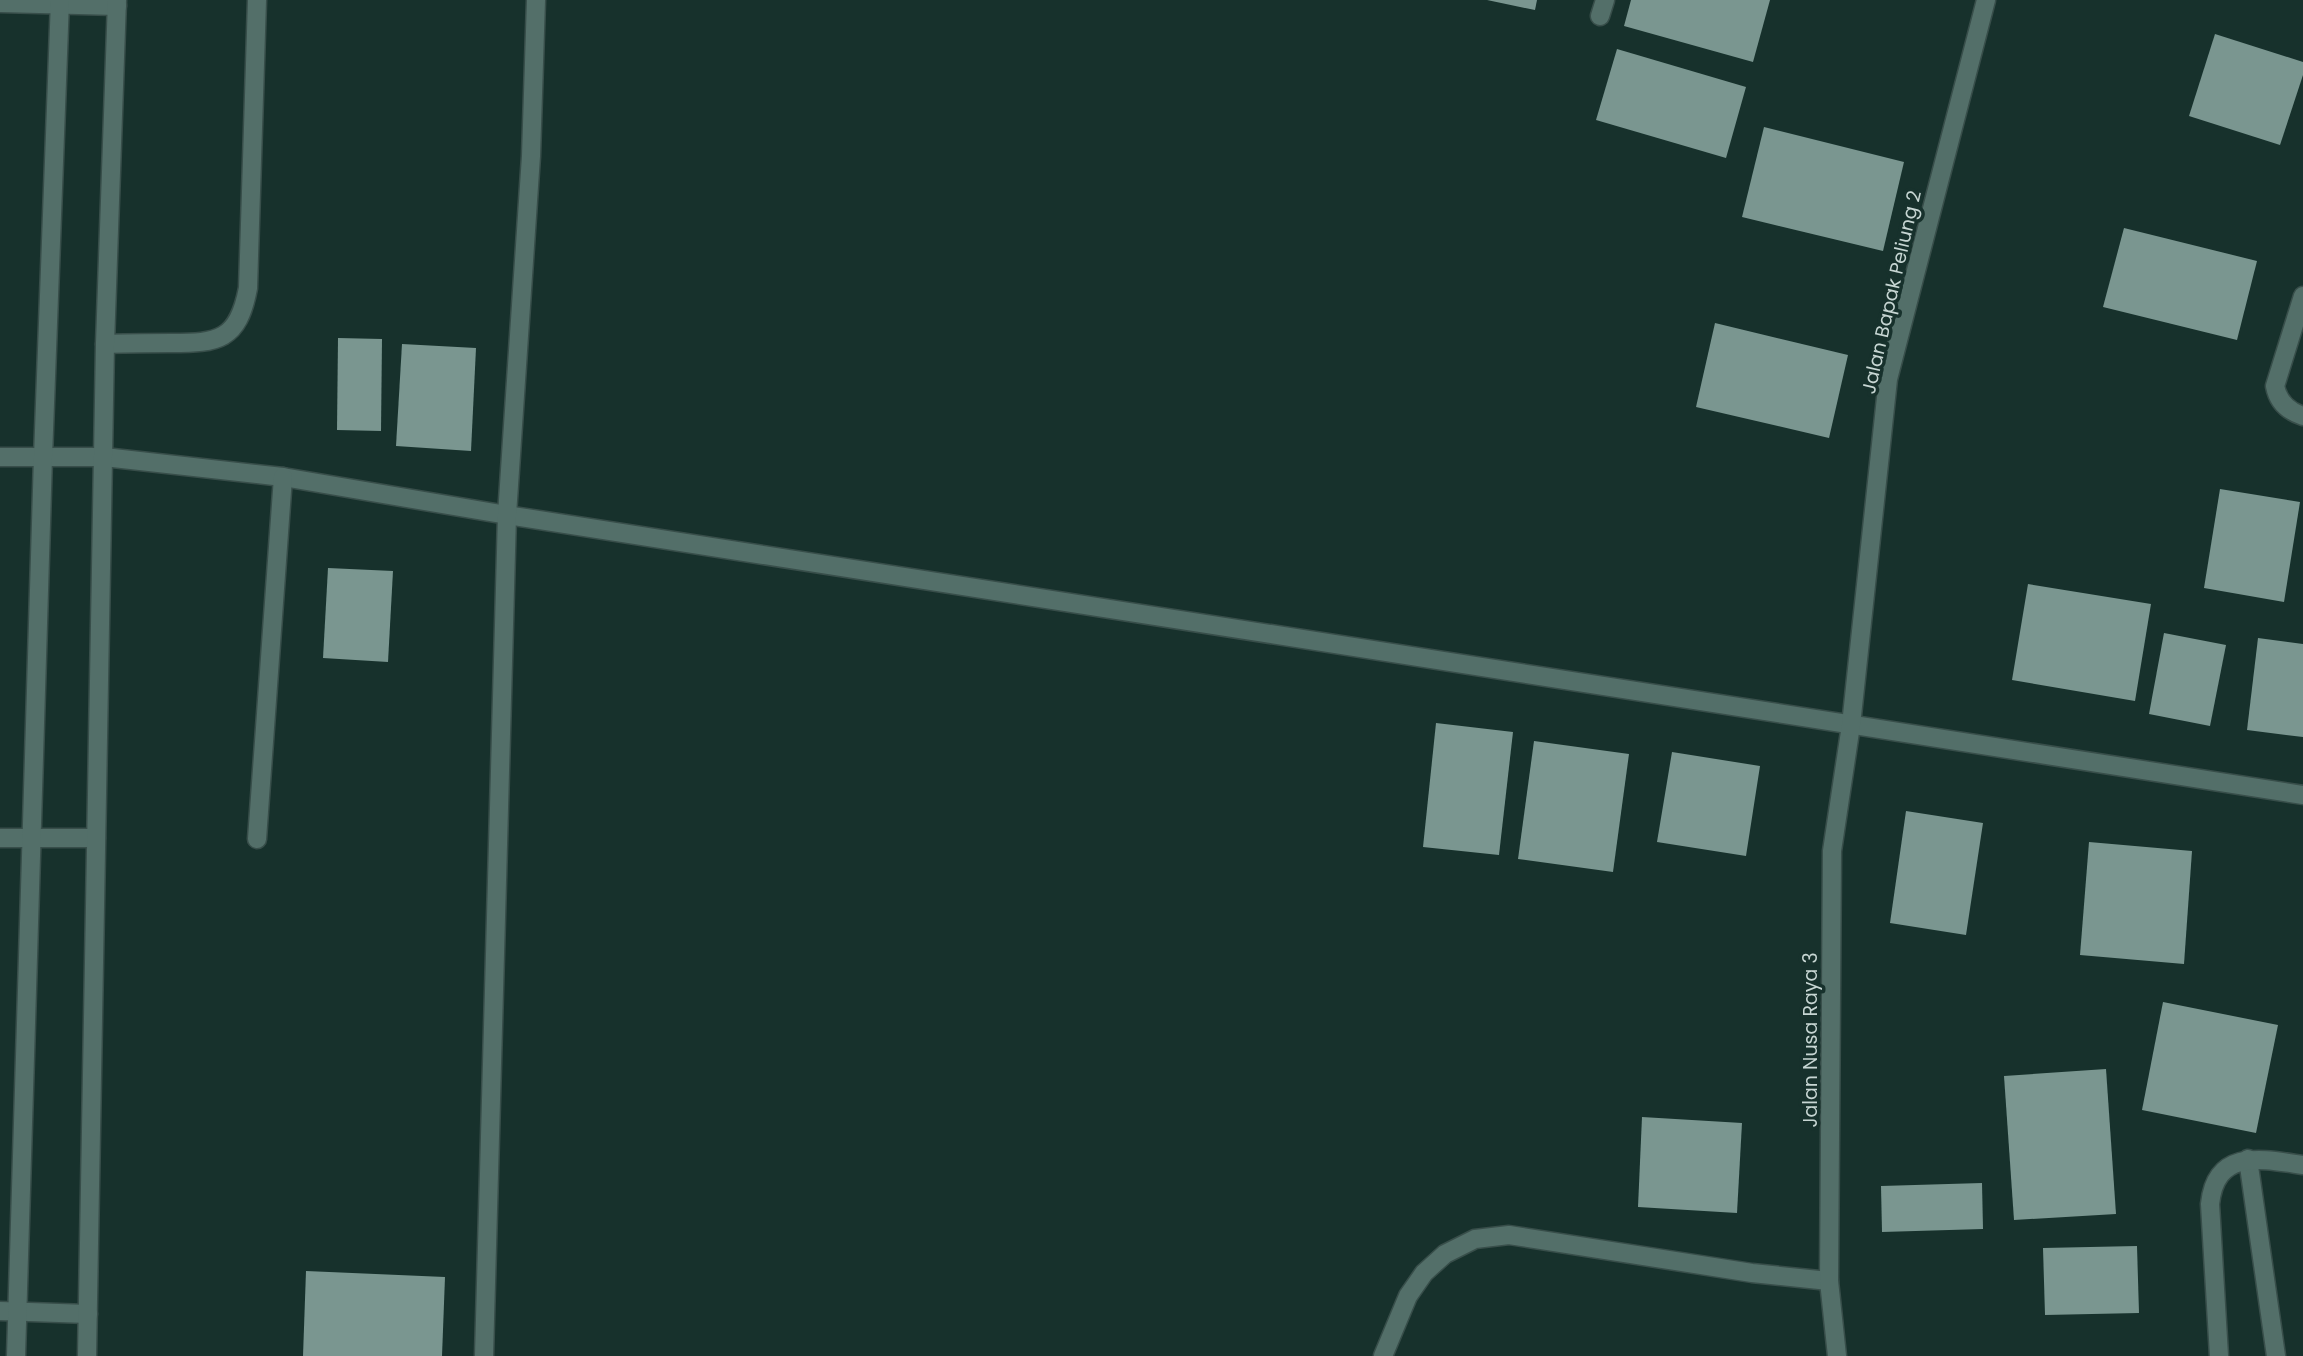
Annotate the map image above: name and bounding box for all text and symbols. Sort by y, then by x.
street label: Jalan Bapak Peliung 2 [1855,188,1928,396]
street label: Jalan Nusa Raya 3 [1797,952,1824,1128]

